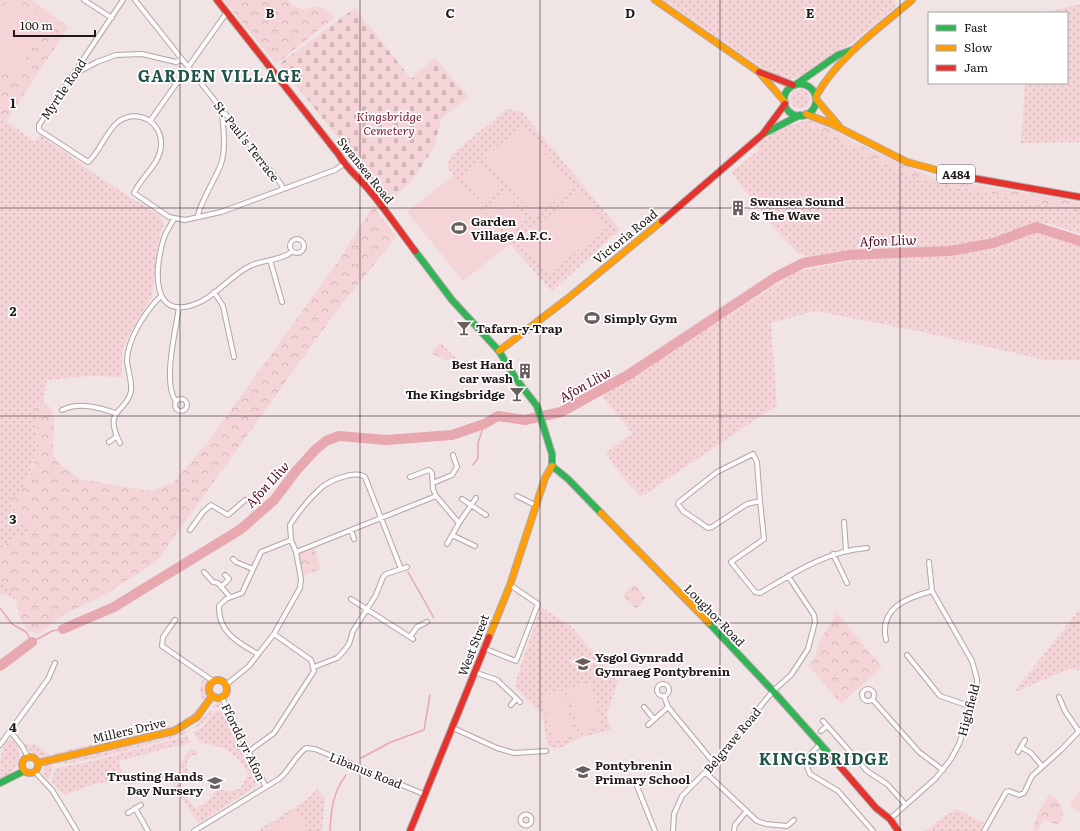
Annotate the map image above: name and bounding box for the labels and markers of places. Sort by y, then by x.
place label: Swansea Sound & The Wave [750,192,844,224]
building icon: Swansea Sound & The Wave [729,199,747,217]
place label: Garden Village A.F.C. [471,212,552,244]
sports icon: Garden Village A.F.C. [450,219,468,237]
sports icon: Simply Gym [583,309,601,327]
place label: Simply Gym [604,309,678,327]
bar icon: Tafarn-y-Trap [455,319,473,337]
place label: Tafarn-y-Trap [476,319,562,337]
place label: Best Hand car wash [451,355,513,387]
building icon: Best Hand car wash [516,362,534,380]
place label: The Kingsbridge [405,385,505,403]
bar icon: The Kingsbridge [508,385,526,403]
place label: Ysgol Gynradd Gymraeg Pontybrenin [595,648,731,680]
school or university icon: Ysgol Gynradd Gymraeg Pontybrenin [574,655,592,673]
place label: Pontybrenin Primary School [595,756,691,788]
school or university icon: Pontybrenin Primary School [574,763,592,781]
place label: Trusting Hands Day Nursery [107,767,204,799]
school or university icon: Trusting Hands Day Nursery [206,774,224,792]

